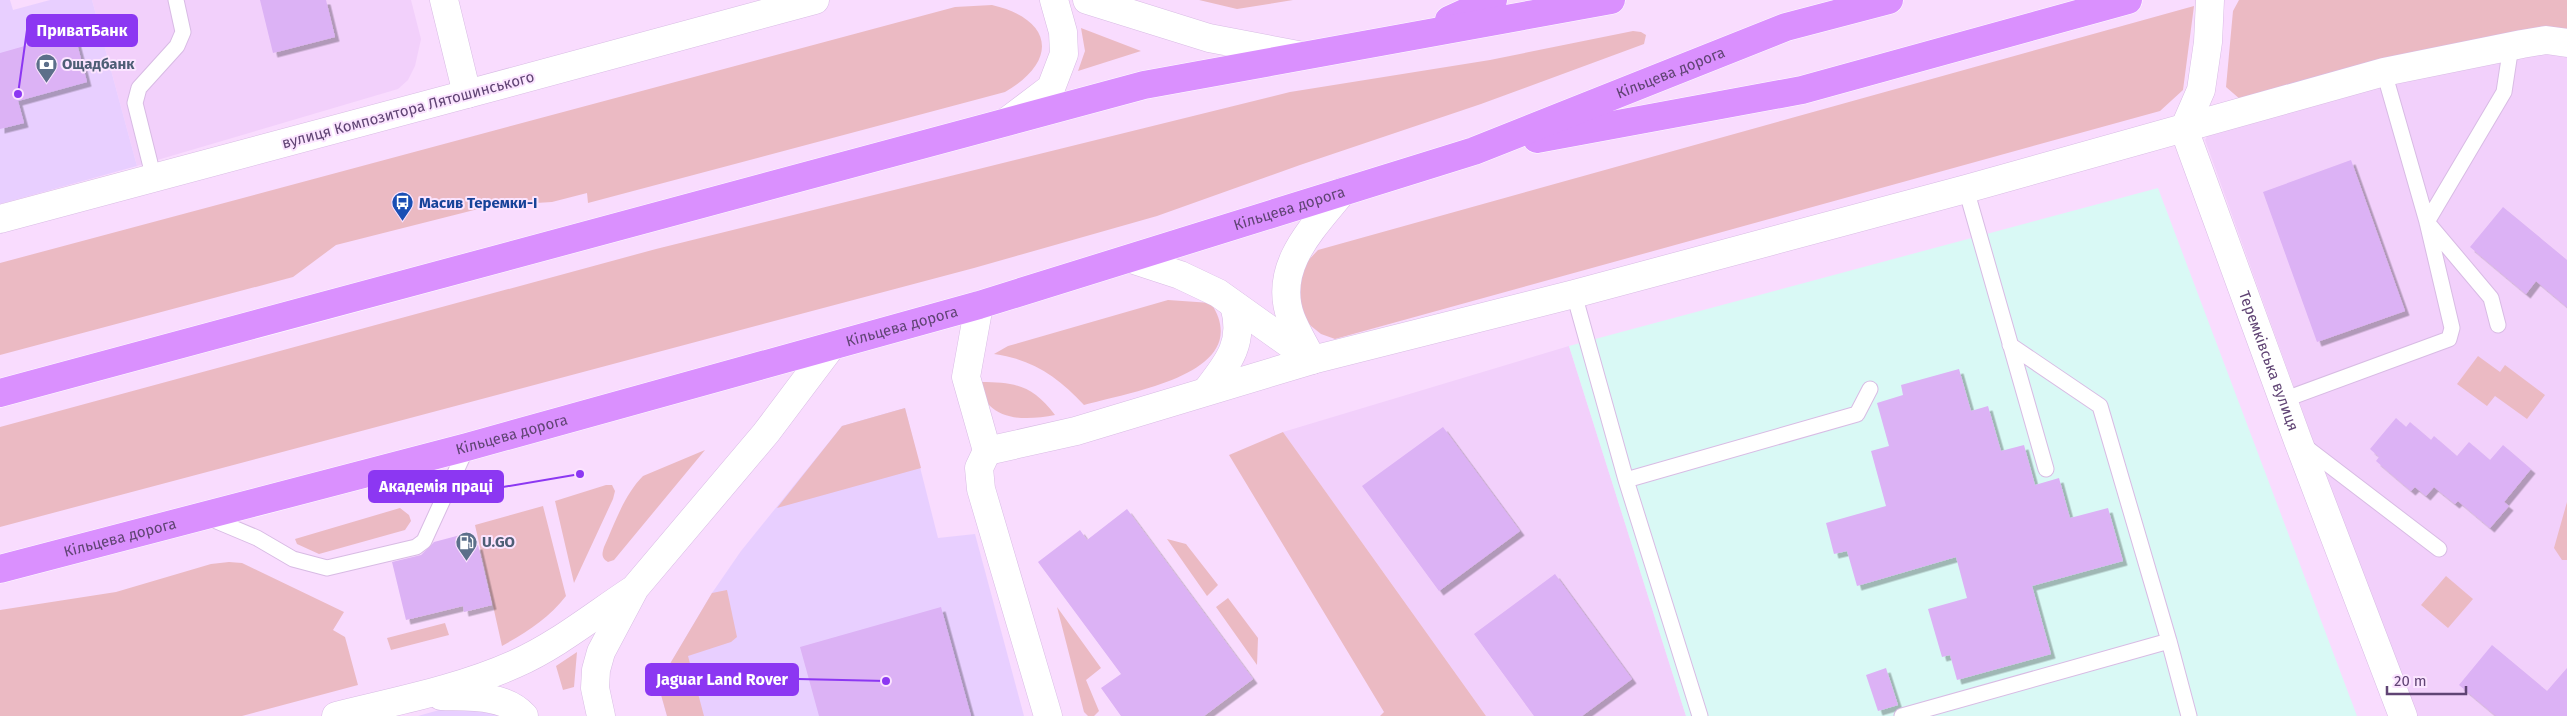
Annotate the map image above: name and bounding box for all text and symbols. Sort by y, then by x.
callout: ПриватБанк [27,15,137,46]
text: ПриватБанк [37,21,128,40]
street label: Кільцева дорога [1614,43,1728,103]
bank icon: Ощадбанк [34,52,58,83]
place label: Ощадбанк [62,55,135,73]
street label: вулиця Композитора Лятошинського [280,68,536,152]
street label: Кільцева дорога [1231,183,1347,234]
bus stop icon: Масив Теремки-I [391,191,415,222]
place label: Масив Теремки-I [419,194,537,212]
street label: Теремківська вулиця [2235,289,2303,433]
street label: Кільцева дорога [844,302,960,350]
street label: Кільцева дорога [454,411,570,459]
callout: Академія праці [369,471,503,502]
text: Академія праці [378,477,493,496]
street label: Кільцева дорога [62,514,178,561]
fuel station icon: U.GO [454,530,478,561]
place label: U.GO [482,533,515,551]
callout: Jaguar Land Rover [646,664,798,695]
scale bar [2387,664,2466,696]
text: Jaguar Land Rover [655,670,789,689]
text: 20 m [2394,672,2427,690]

